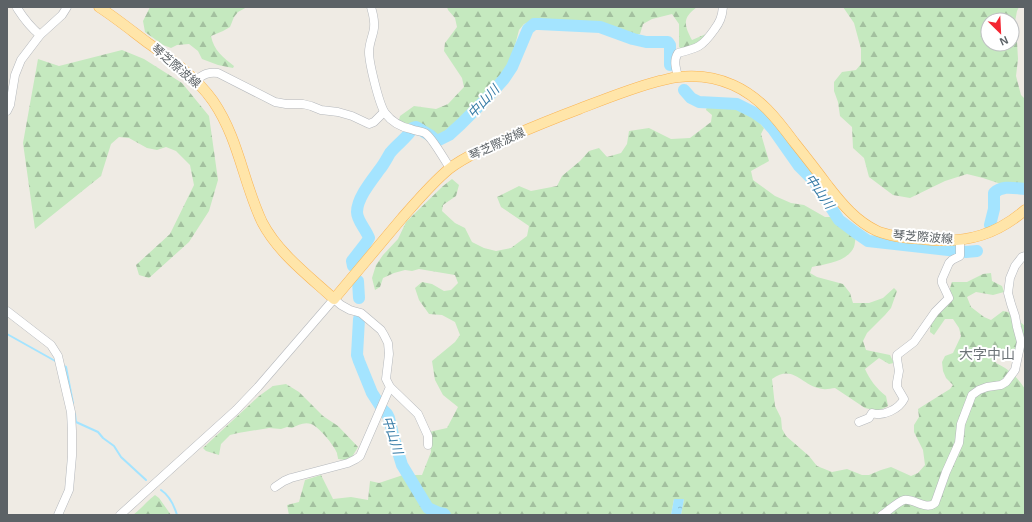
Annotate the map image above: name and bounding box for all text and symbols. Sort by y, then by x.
north arrow [980,12,1020,52]
text: N [998,34,1010,48]
street label: 琴芝際波線 [149,41,203,91]
water label: 中山川 [465,81,504,121]
street label: 琴芝際波線 [467,125,527,163]
water label: 中山川 [802,171,838,213]
street label: 琴芝際波線 [893,228,953,246]
district label: 大字中山 [959,346,1015,362]
water label: 中山川 [379,414,406,458]

